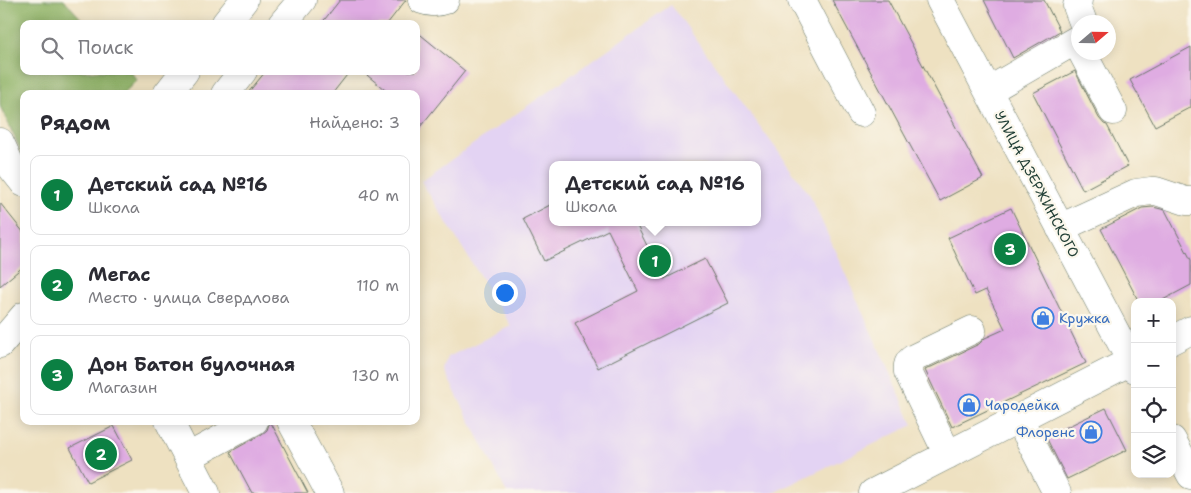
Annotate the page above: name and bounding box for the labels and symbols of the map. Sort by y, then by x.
north arrow [1071,15,1116,60]
street label: УЛИЦА ДЗЕРЖИНСКОГО [991,108,1083,260]
pin: 3 [994,230,1026,268]
pin: 1 [639,242,671,280]
your location [492,280,518,306]
shop icon: Кружка [1031,306,1055,330]
place label: Кружка [1059,309,1110,327]
shop icon: Чародейка [957,393,981,417]
place label: Чародейка [985,396,1060,414]
shop icon: Флоренс [1079,420,1103,444]
place label: Флоренс [1016,423,1075,441]
pin: 2 [85,435,117,473]

